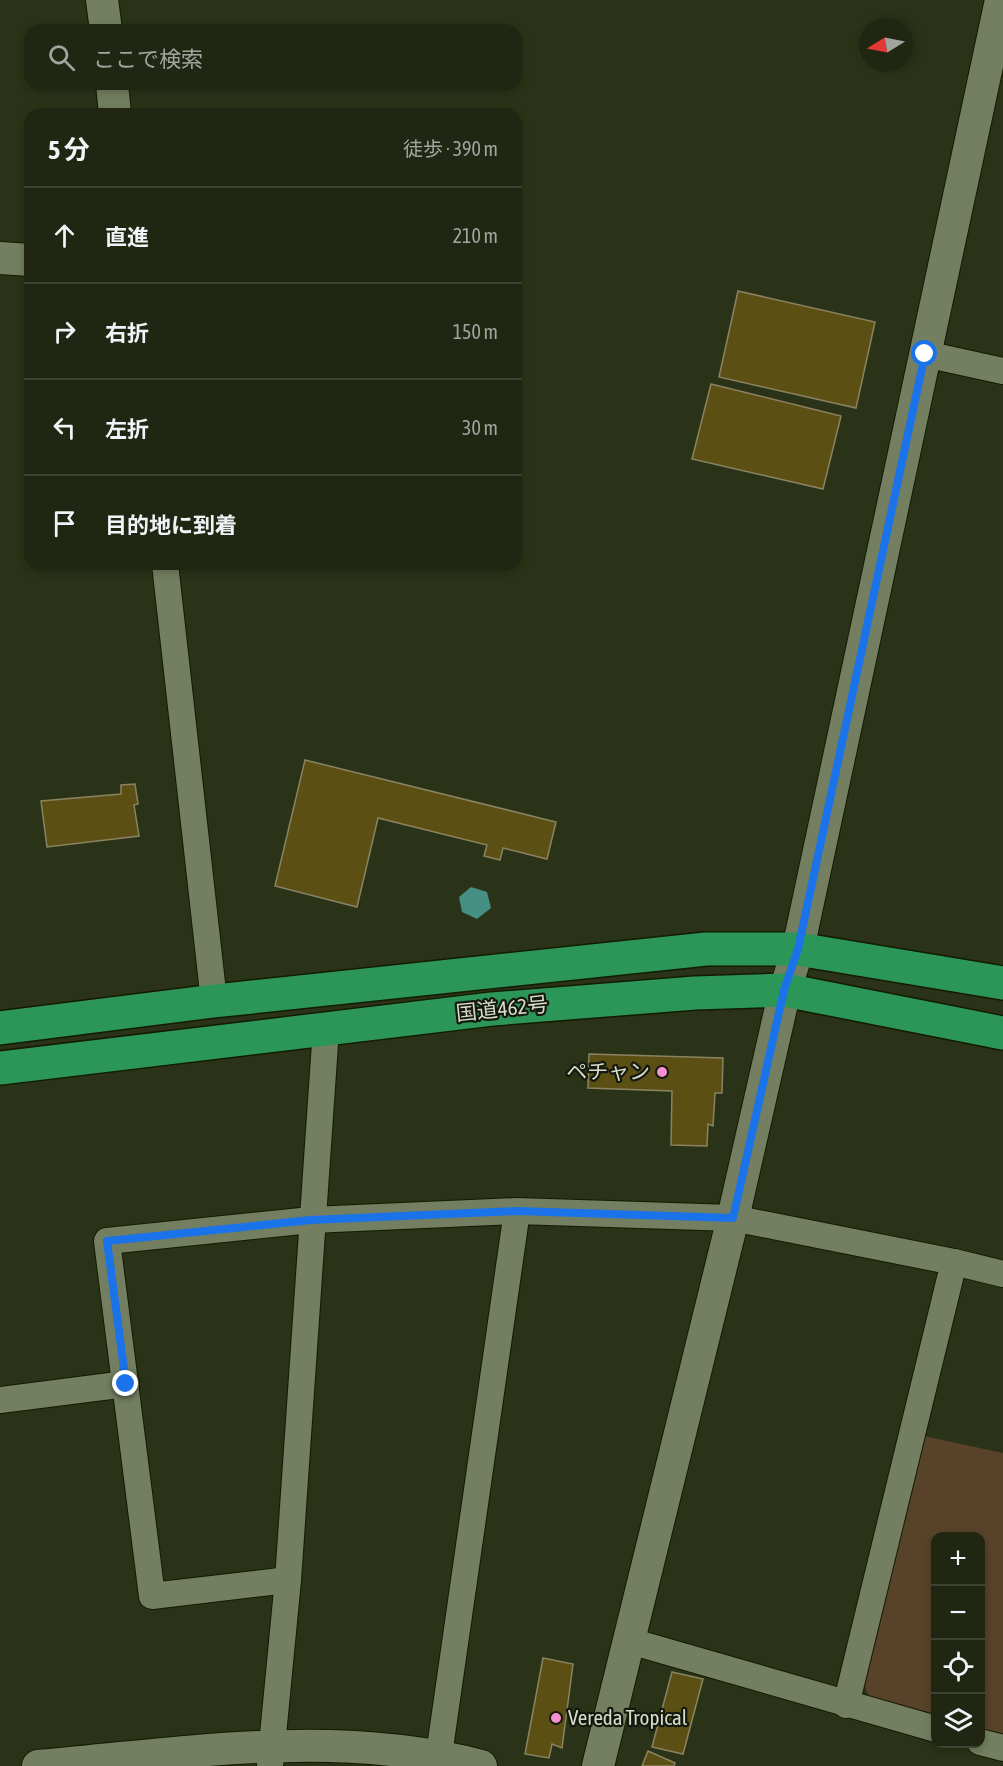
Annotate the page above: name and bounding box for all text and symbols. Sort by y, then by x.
north arrow [859,18,913,72]
search box [24,24,522,90]
icon: search [45,41,78,74]
text: ここで検索 [93,46,203,72]
text: 5 分 [48,135,90,165]
text: 徒歩 · 390 m [403,137,498,160]
icon: ahead [48,219,81,252]
text: 直進 [105,224,149,250]
text: 210 m [453,224,498,247]
icon: right [48,315,81,348]
text: 右折 [105,320,149,346]
text: 150 m [453,320,498,343]
route start [911,340,937,366]
icon: left [48,411,81,444]
text: 左折 [105,416,149,442]
text: 30 m [462,416,498,439]
icon: arrive [48,507,81,540]
text: 目的地に到着 [105,512,237,538]
street label: 国道462号 [455,991,549,1025]
place label: ペチャン [566,1059,650,1083]
marker: ペチャン [655,1065,669,1079]
route end [112,1370,138,1396]
map controls [931,1532,985,1748]
button: + [931,1532,985,1586]
button: − [931,1586,985,1640]
button: locate [931,1640,985,1694]
button: layers [931,1694,985,1748]
place label: Vereda Tropical [568,1705,688,1729]
marker: Vereda Tropical [549,1711,563,1725]

